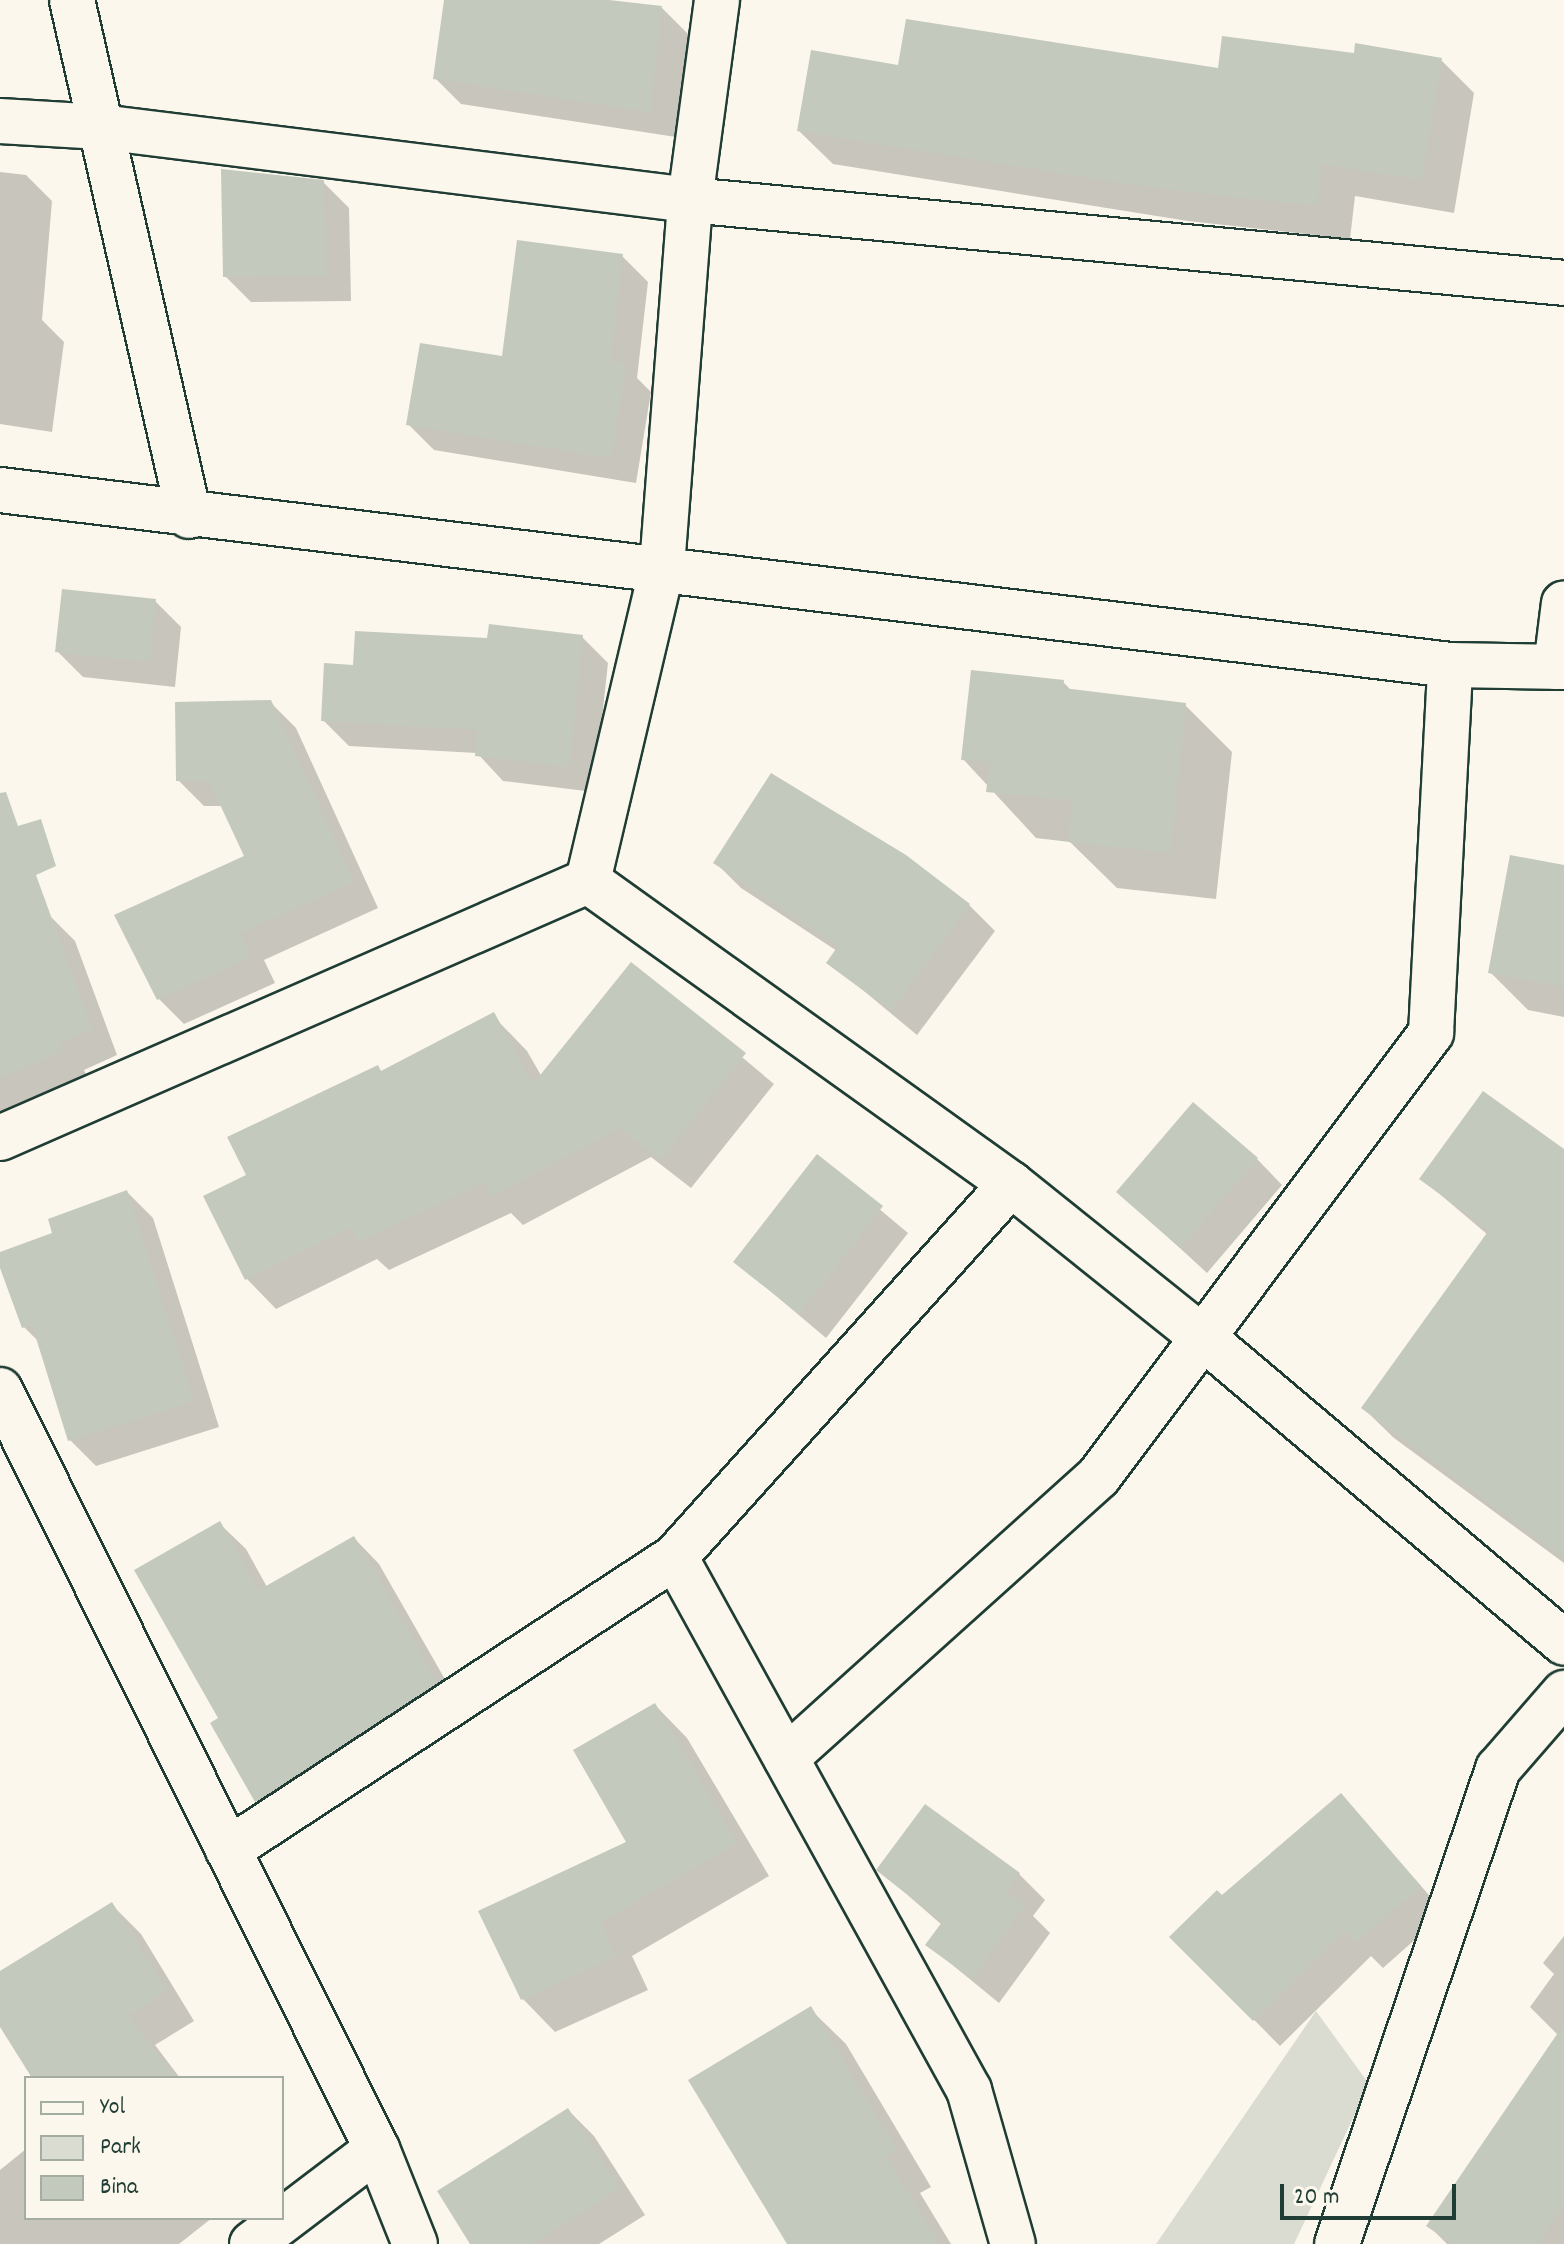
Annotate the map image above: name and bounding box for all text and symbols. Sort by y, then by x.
legend [24,2076,284,2220]
text: Yol [100,2091,125,2125]
text: Park [100,2131,141,2165]
scale bar [1284,2168,1460,2218]
text: Bina [100,2171,138,2205]
text: 20 m [1294,2181,1340,2215]

